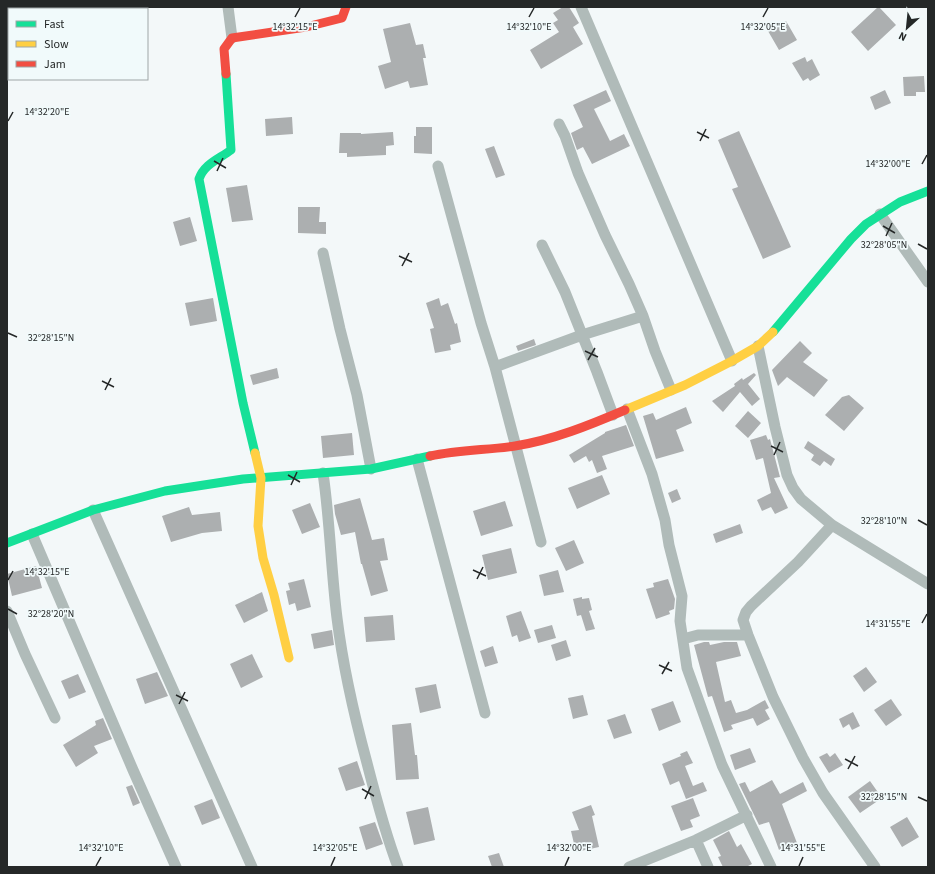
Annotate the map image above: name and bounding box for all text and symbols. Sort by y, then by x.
legend [8,8,148,80]
north arrow [887,8,927,48]
text: Fast [44,16,64,33]
text: 14°32'15"E [272,20,318,34]
text: 14°32'10"E [506,20,552,34]
text: 14°32'05"E [740,20,786,34]
text: N [896,28,909,45]
text: Slow [44,36,69,53]
text: Jam [44,56,66,73]
text: 14°32'20"E [24,105,70,119]
text: 14°32'00"E [865,157,911,171]
text: 32°28'05"N [861,238,907,252]
text: 32°28'15"N [28,331,74,345]
text: 32°28'10"N [861,514,907,528]
text: 14°32'15"E [24,565,70,579]
text: 32°28'20"N [28,607,74,621]
text: 14°31'55"E [865,617,911,631]
text: 32°28'15"N [861,790,907,804]
text: 14°32'10"E [78,841,124,855]
text: 14°32'05"E [312,841,358,855]
text: 14°32'00"E [546,841,592,855]
text: 14°31'55"E [780,841,826,855]

